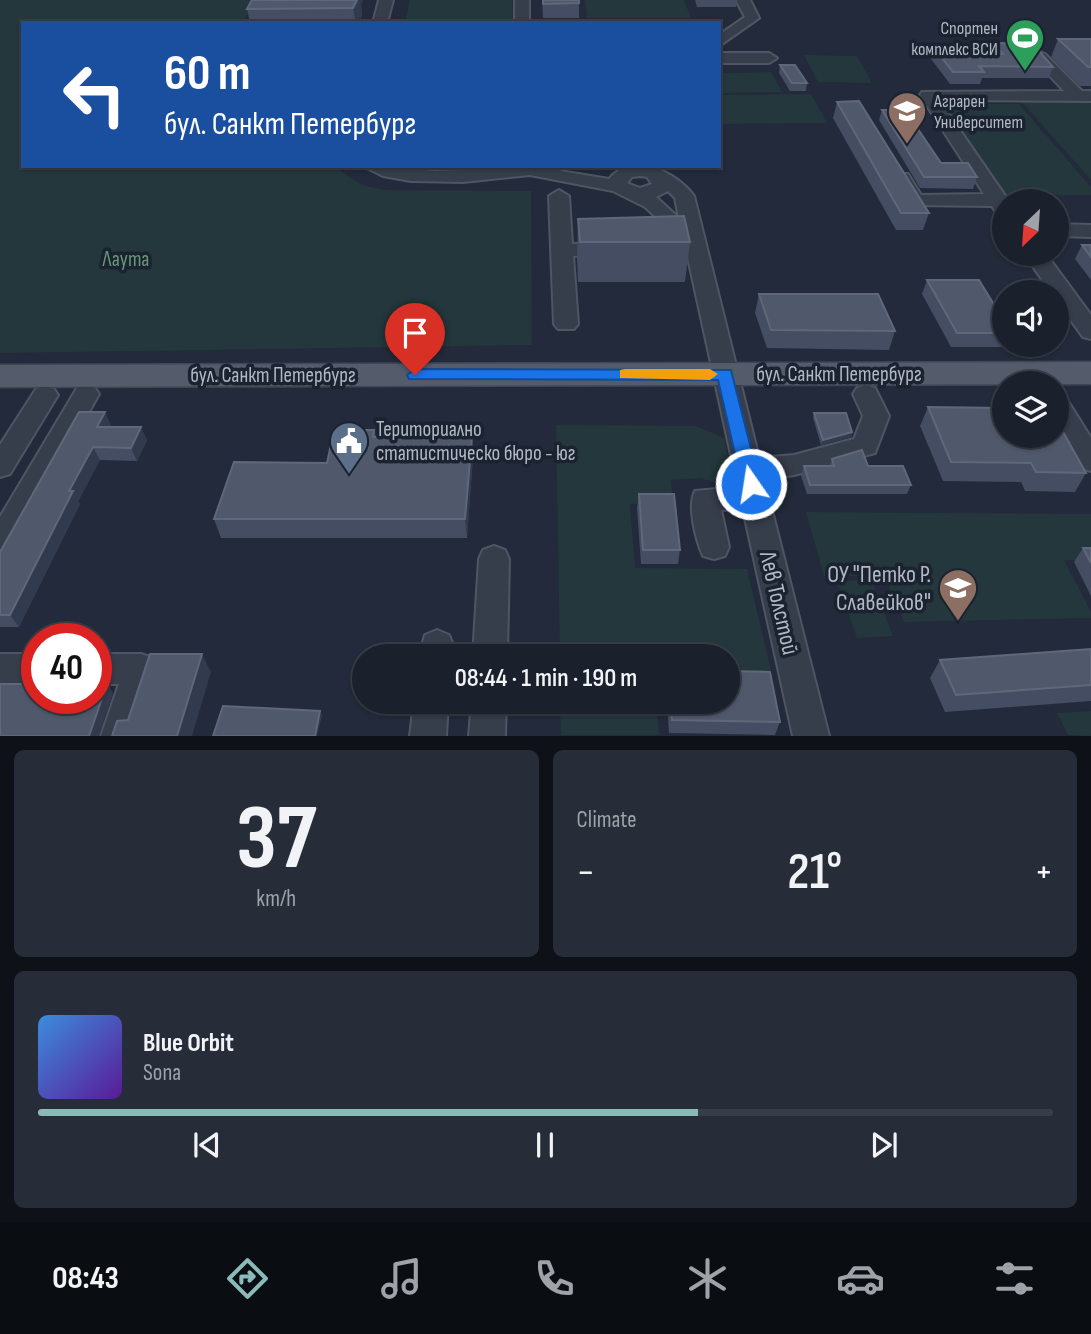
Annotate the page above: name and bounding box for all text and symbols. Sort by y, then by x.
sports icon: Спортен комплекс ВСИ [1004,17,1046,72]
place label: Спортен комплекс ВСИ [911,18,998,60]
text: 60 m [164,45,251,104]
icon: left [49,49,140,140]
school or university icon: Аграрен Университет [886,90,928,145]
place label: Аграрен Университет [933,91,1023,133]
text: бул. Санкт Петербург [164,105,416,144]
north arrow [992,189,1069,266]
map controls [992,189,1069,448]
park label: Лаута [102,247,149,272]
button: sound [992,280,1069,357]
pin [385,303,445,375]
icon: arrive [396,314,434,352]
street label: бул. Санкт Петербург [756,362,922,387]
street label: бул. Санкт Петербург [190,363,356,388]
button: layers [992,371,1069,448]
place label: Териториално статистическо бюро - юг [376,417,576,466]
public building icon: Териториално статистическо бюро - юг [328,420,370,475]
position arrow [714,447,788,521]
street label: Лев Толстой [753,547,805,658]
place label: ОУ "Петко Р. Славейков" [827,560,931,617]
school or university icon: ОУ "Петко Р. Славейков" [937,567,979,622]
speed limit sign: 40 [21,623,112,714]
text: 08:44 · 1 min · 190 m [455,663,637,694]
text: 37 [236,785,316,894]
text: Climate [577,806,636,834]
text: 21° [787,841,842,904]
text: − [577,850,595,895]
text: + [1034,850,1053,895]
text: km/h [256,885,296,913]
text: Blue Orbit [143,1028,234,1059]
text: Sona [143,1059,181,1087]
icon: previous [188,1126,226,1164]
icon: pause [526,1126,564,1164]
icon: next [865,1126,903,1164]
icon: directions [223,1254,272,1303]
icon: music [377,1254,426,1303]
icon: phone [530,1254,579,1303]
icon: climate [683,1254,732,1303]
icon: car [836,1254,885,1303]
icon: filters [990,1254,1039,1303]
text: 08:43 [52,1259,119,1298]

